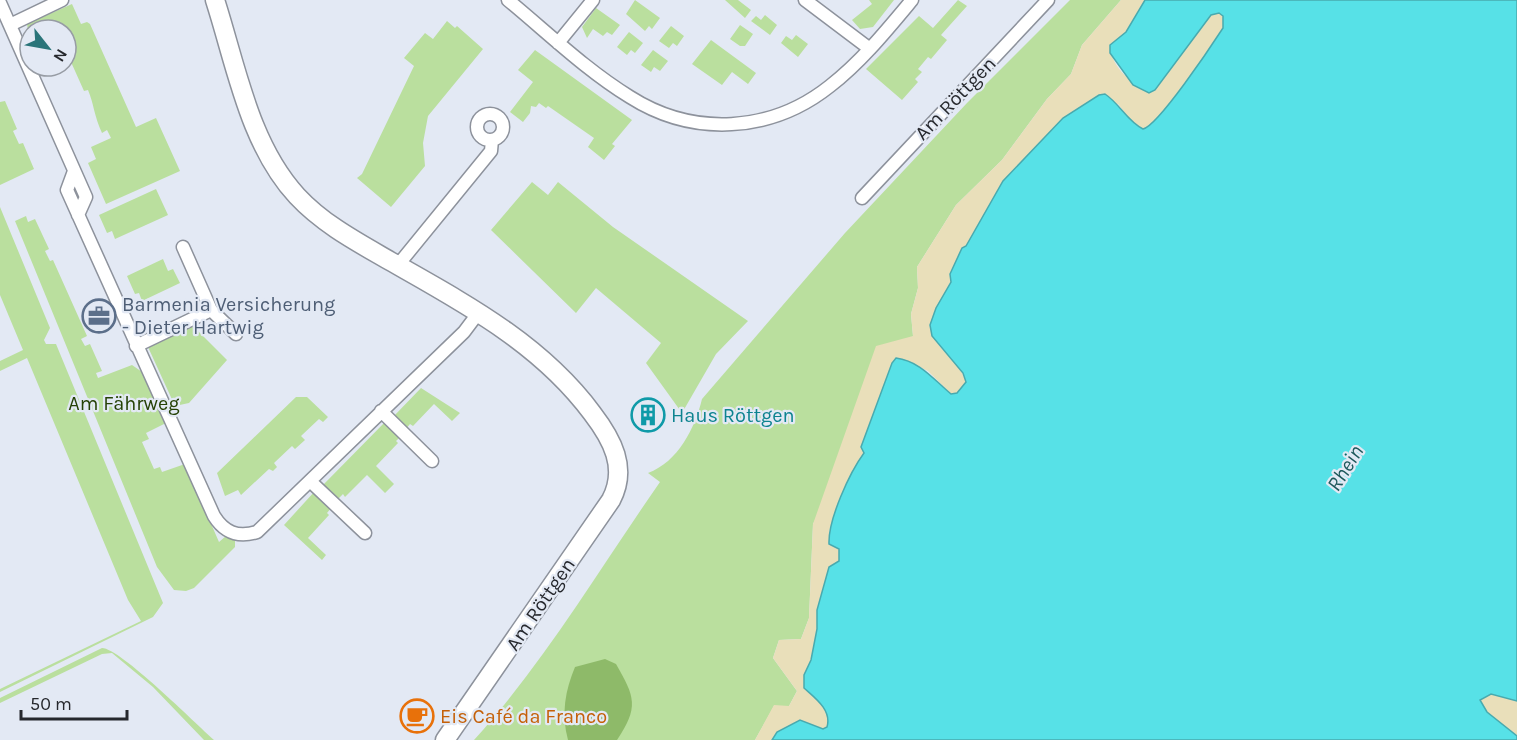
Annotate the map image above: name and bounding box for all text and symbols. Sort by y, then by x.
north arrow [18,18,78,78]
text: N [49,46,72,65]
street label: Am Röttgen [910,52,1001,145]
place label: Barmenia Versicherung - Dieter Hartwig [122,293,335,339]
office icon: Barmenia Versicherung - Dieter Hartwig [81,298,117,334]
park label: Am Fährweg [68,392,180,415]
building icon: Haus Röttgen [630,397,666,433]
place label: Haus Röttgen [671,404,795,427]
water label: Rhein [1322,441,1368,495]
street label: Am Röttgen [501,554,580,655]
scale bar [21,683,128,721]
text: 50 m [30,693,72,715]
cafe icon: Eis Café da Franco [399,698,435,734]
place label: Eis Café da Franco [440,705,607,728]

